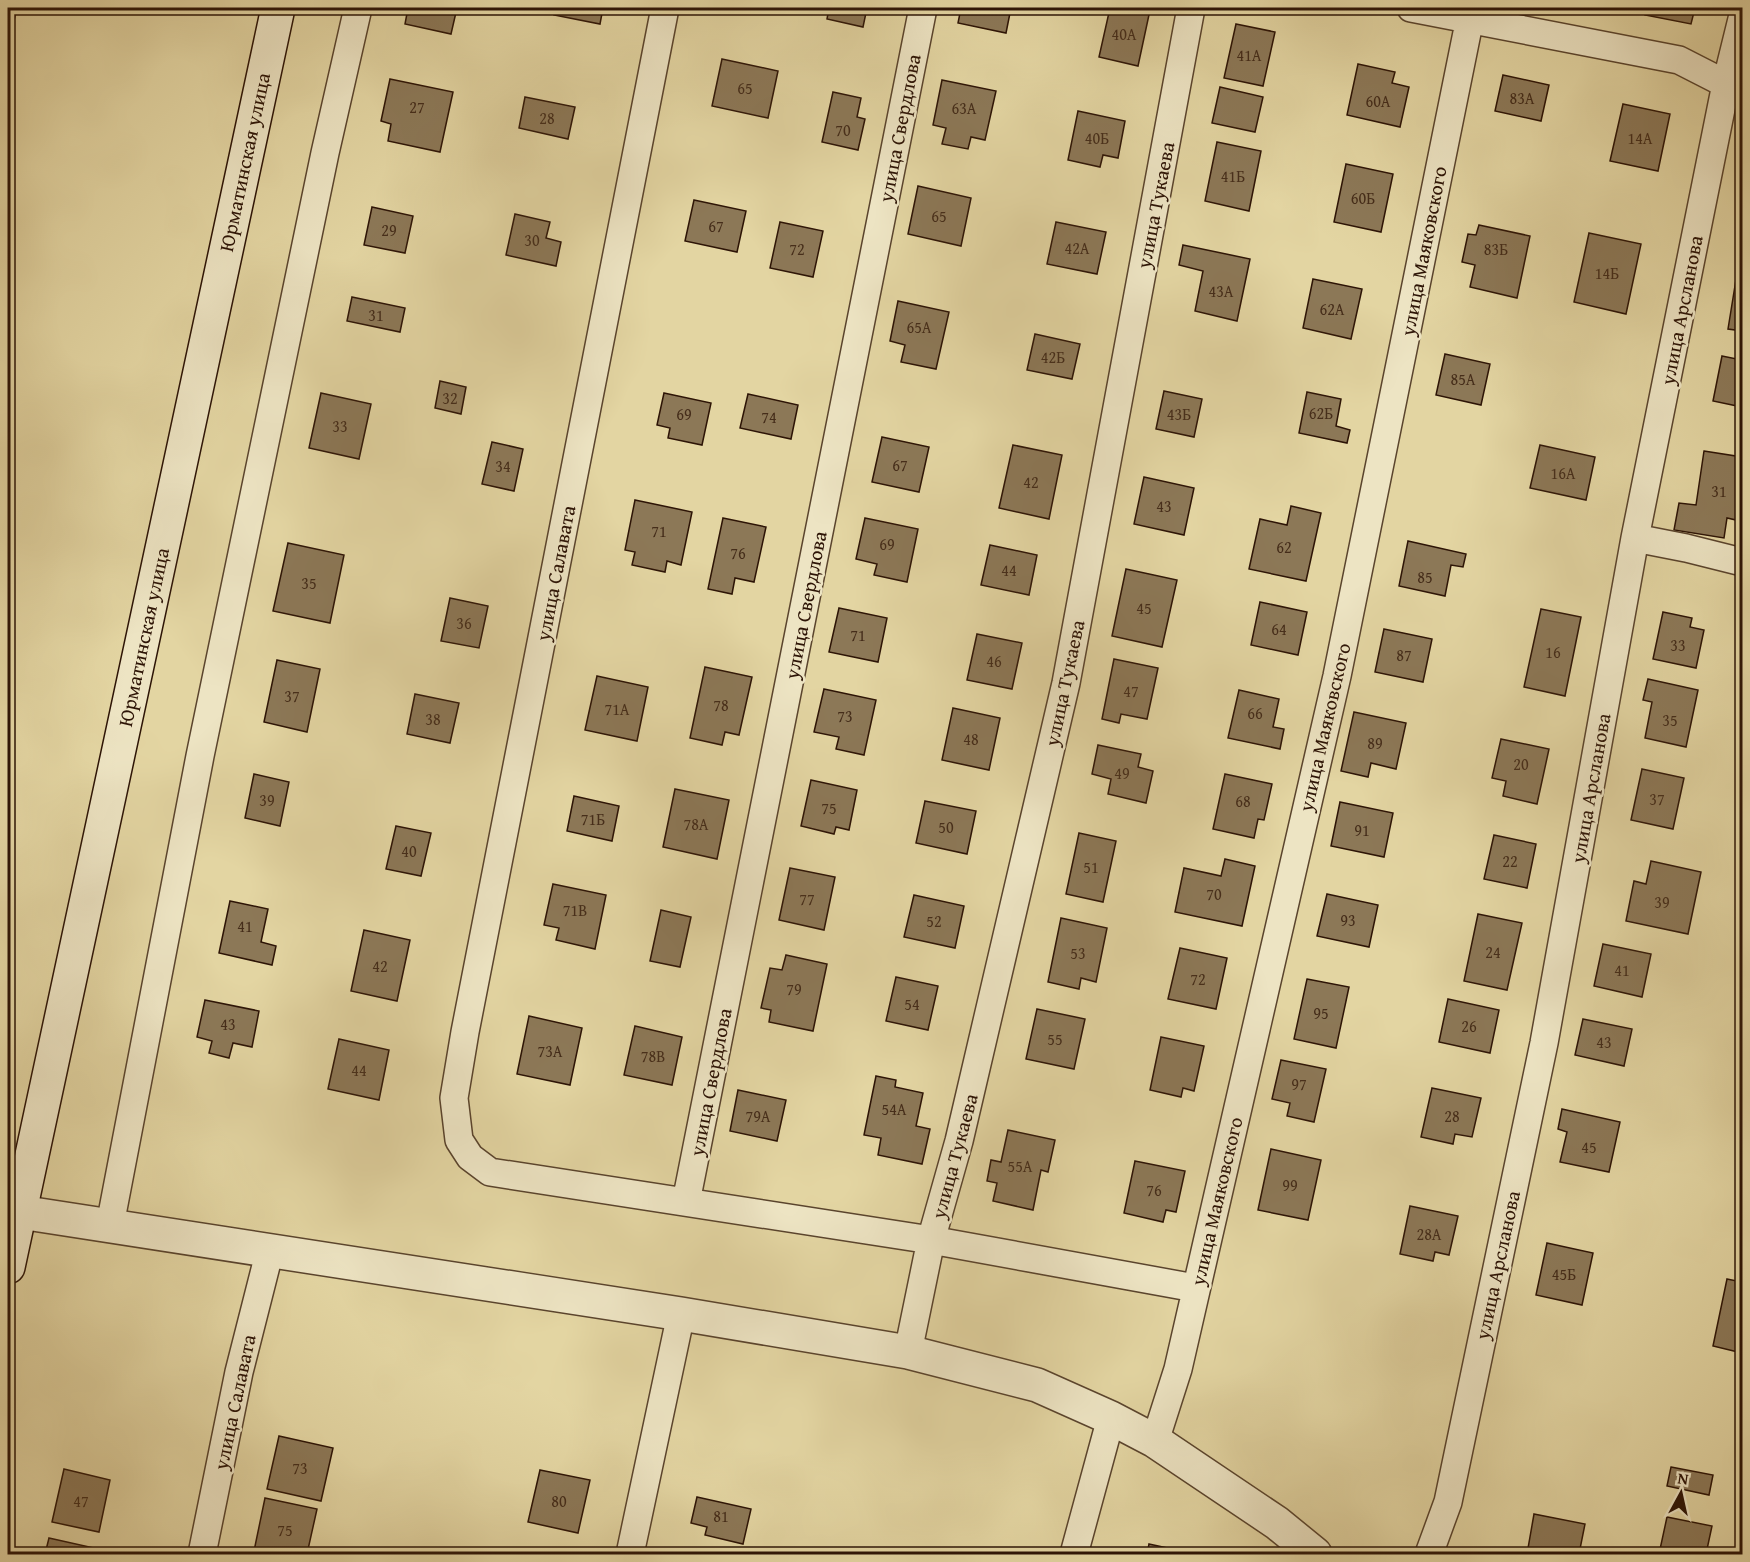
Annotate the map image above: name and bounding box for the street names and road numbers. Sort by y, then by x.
street label: улица Свердлова [870,51,928,206]
street label: Юрматинская улица [211,69,277,254]
street label: улица Тукаева [1128,139,1182,272]
street label: улица Маяковского [1392,164,1454,339]
street label: улица Арсланова [1652,232,1710,388]
street label: улица Салавата [527,502,582,644]
street label: улица Свердлова [776,528,834,683]
street label: Юрматинская улица [110,544,176,729]
street label: улица Тукаева [1036,617,1092,750]
street label: улица Маяковского [1290,640,1358,815]
street label: улица Арсланова [1562,710,1618,866]
street label: улица Свердлова [681,1005,739,1160]
street label: улица Тукаева [923,1090,985,1223]
street label: улица Маяковского [1182,1114,1250,1289]
street label: улица Арсланова [1467,1187,1527,1343]
street label: улица Салавата [205,1331,263,1473]

